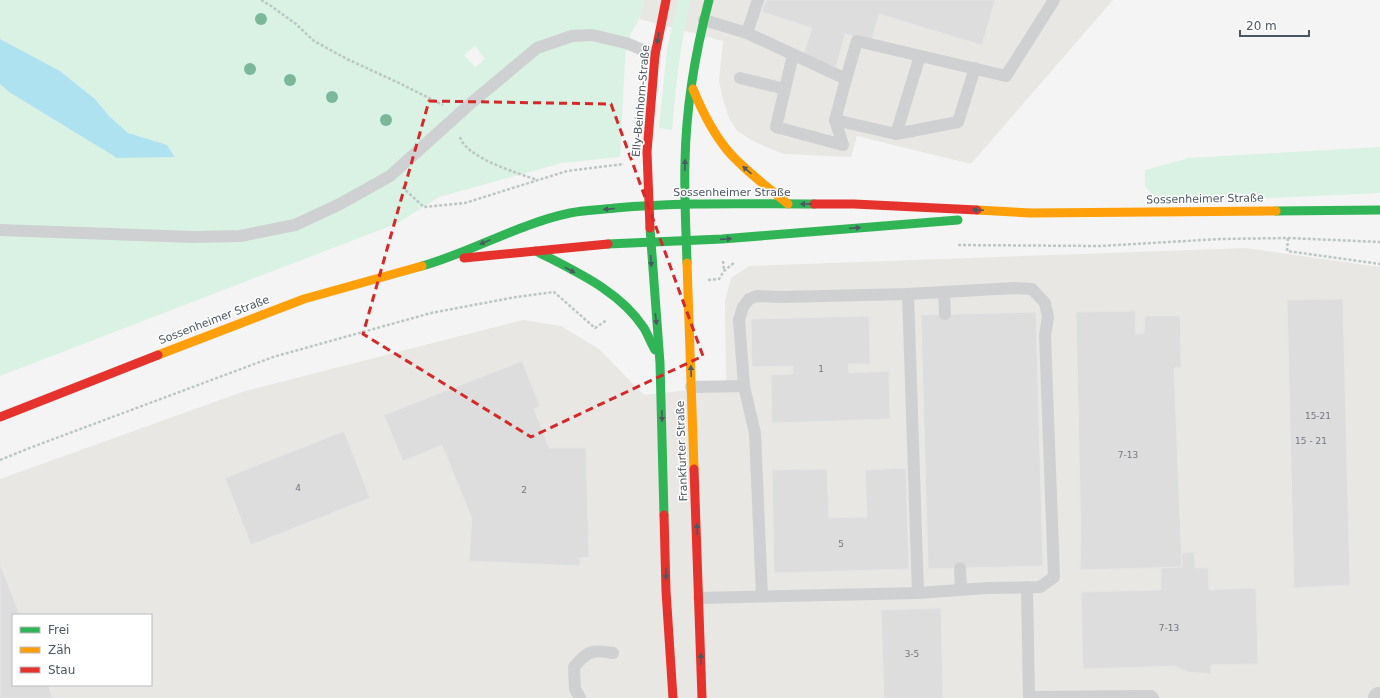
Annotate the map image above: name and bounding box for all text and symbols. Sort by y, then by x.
scale bar [1240,12,1309,38]
text: 20 m [1246,19,1277,33]
one-way arrow [655,32,661,44]
street label: Elly-Beinhorn-Straße [630,44,652,158]
one-way arrow [682,158,688,171]
one-way arrow [742,166,753,175]
street label: Sossenheimer Straße [673,186,791,199]
street label: Sossenheimer Straße [1146,191,1264,207]
one-way arrow [799,201,812,207]
one-way arrow [603,206,615,212]
one-way arrow [972,206,984,213]
one-way arrow [849,225,861,232]
one-way arrow [720,235,732,242]
one-way arrow [478,240,490,246]
one-way arrow [648,255,655,267]
one-way arrow [564,267,576,273]
street label: Sossenheimer Straße [157,293,271,347]
one-way arrow [653,313,659,325]
one-way arrow [688,364,694,377]
house number: 1 [818,364,824,374]
street label: Frankfurter Straße [674,400,690,502]
one-way arrow [659,410,665,423]
house number: 15-21 [1305,411,1331,421]
house number: 15 - 21 [1295,436,1327,446]
house number: 7-13 [1118,450,1138,460]
house number: 4 [295,483,301,493]
house number: 2 [521,485,527,495]
one-way arrow [693,523,700,535]
house number: 5 [838,539,844,549]
one-way arrow [663,568,669,581]
legend [12,614,152,686]
text: Frei [48,623,69,637]
house number: 7-13 [1159,623,1179,633]
text: Zäh [48,643,71,657]
house number: 3-5 [905,649,919,659]
one-way arrow [698,652,704,665]
text: Stau [48,663,75,677]

